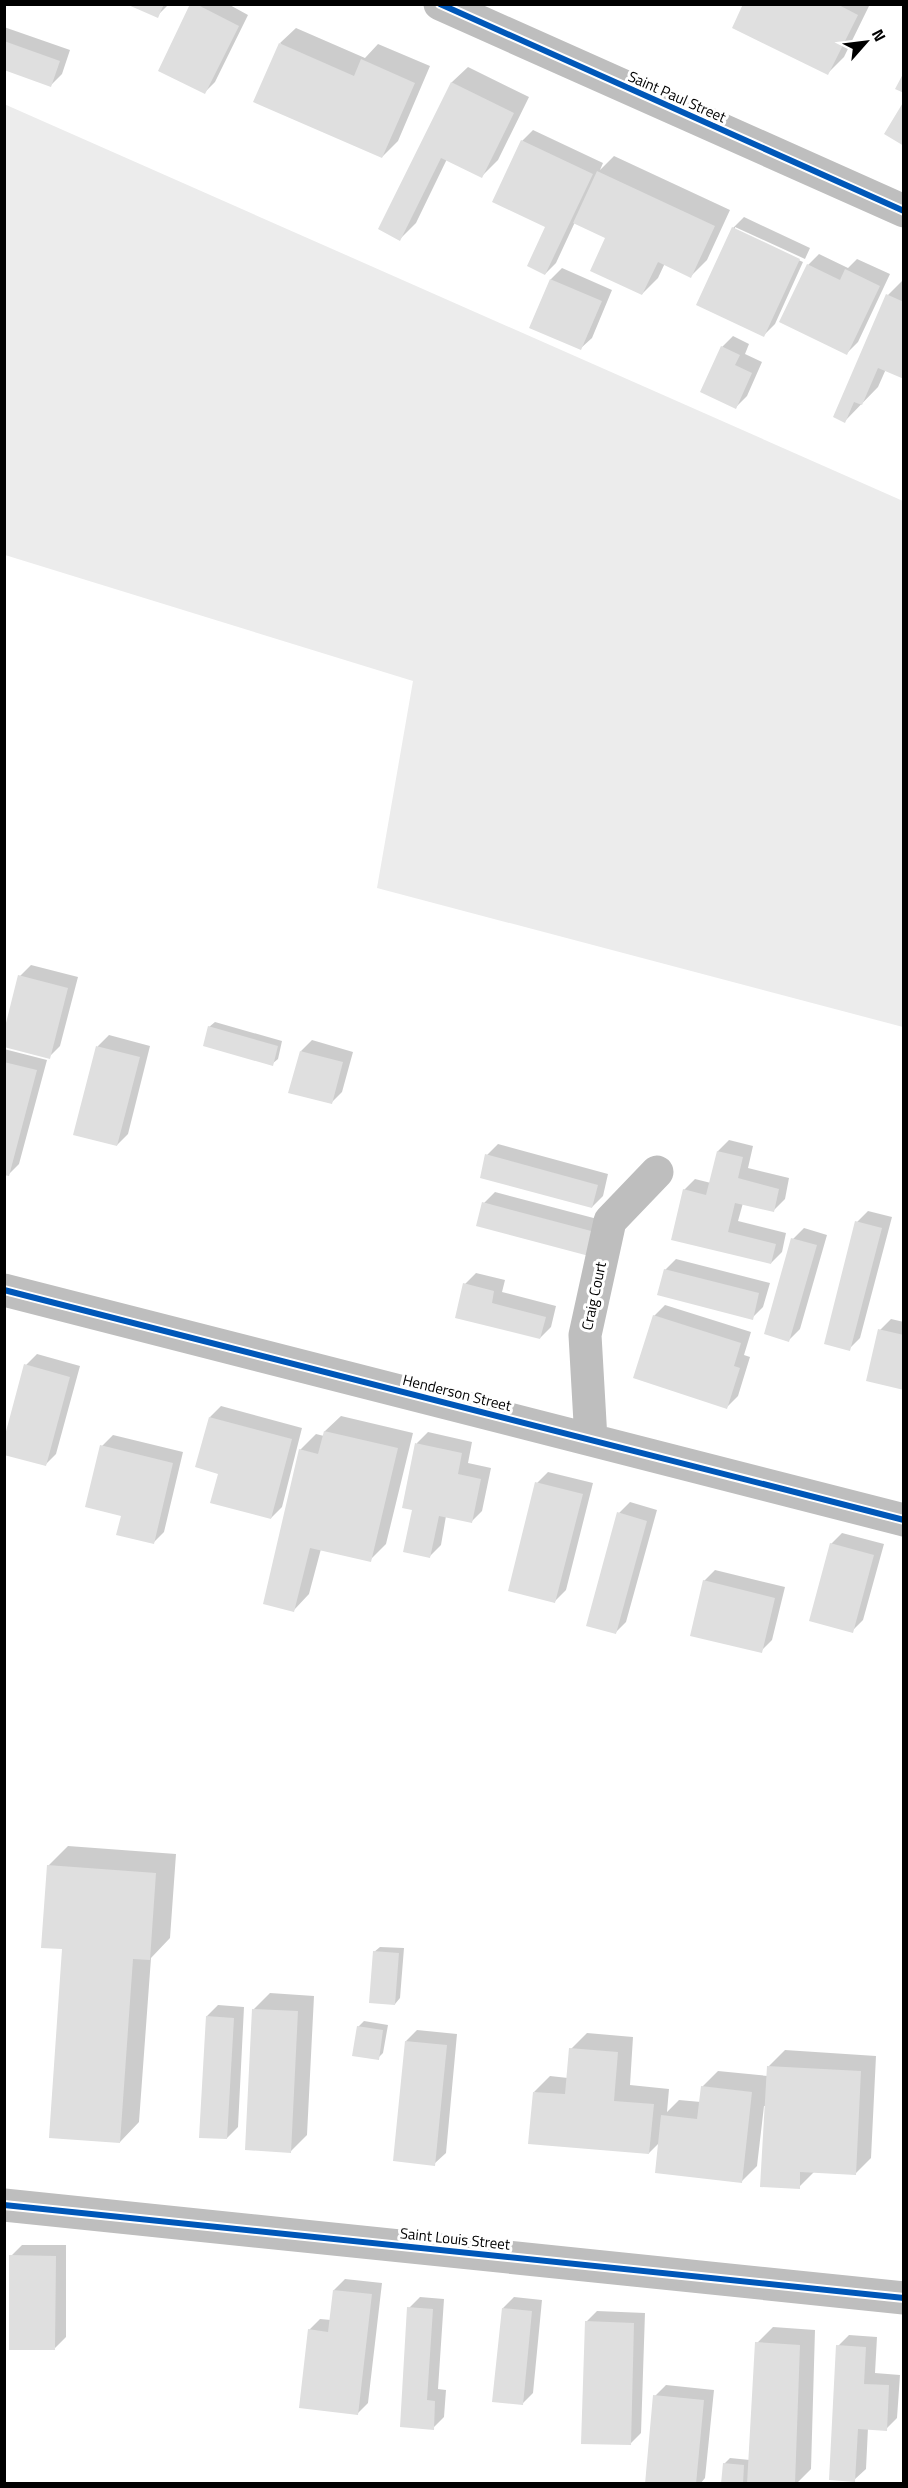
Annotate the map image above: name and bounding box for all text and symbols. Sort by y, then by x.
north arrow [836,12,896,72]
text: N [866,24,892,45]
street label: Saint Paul Street [624,65,731,129]
street label: Craig Court [575,1259,612,1332]
street label: Henderson Street [400,1368,515,1417]
street label: Saint Louis Street [399,2221,512,2256]

